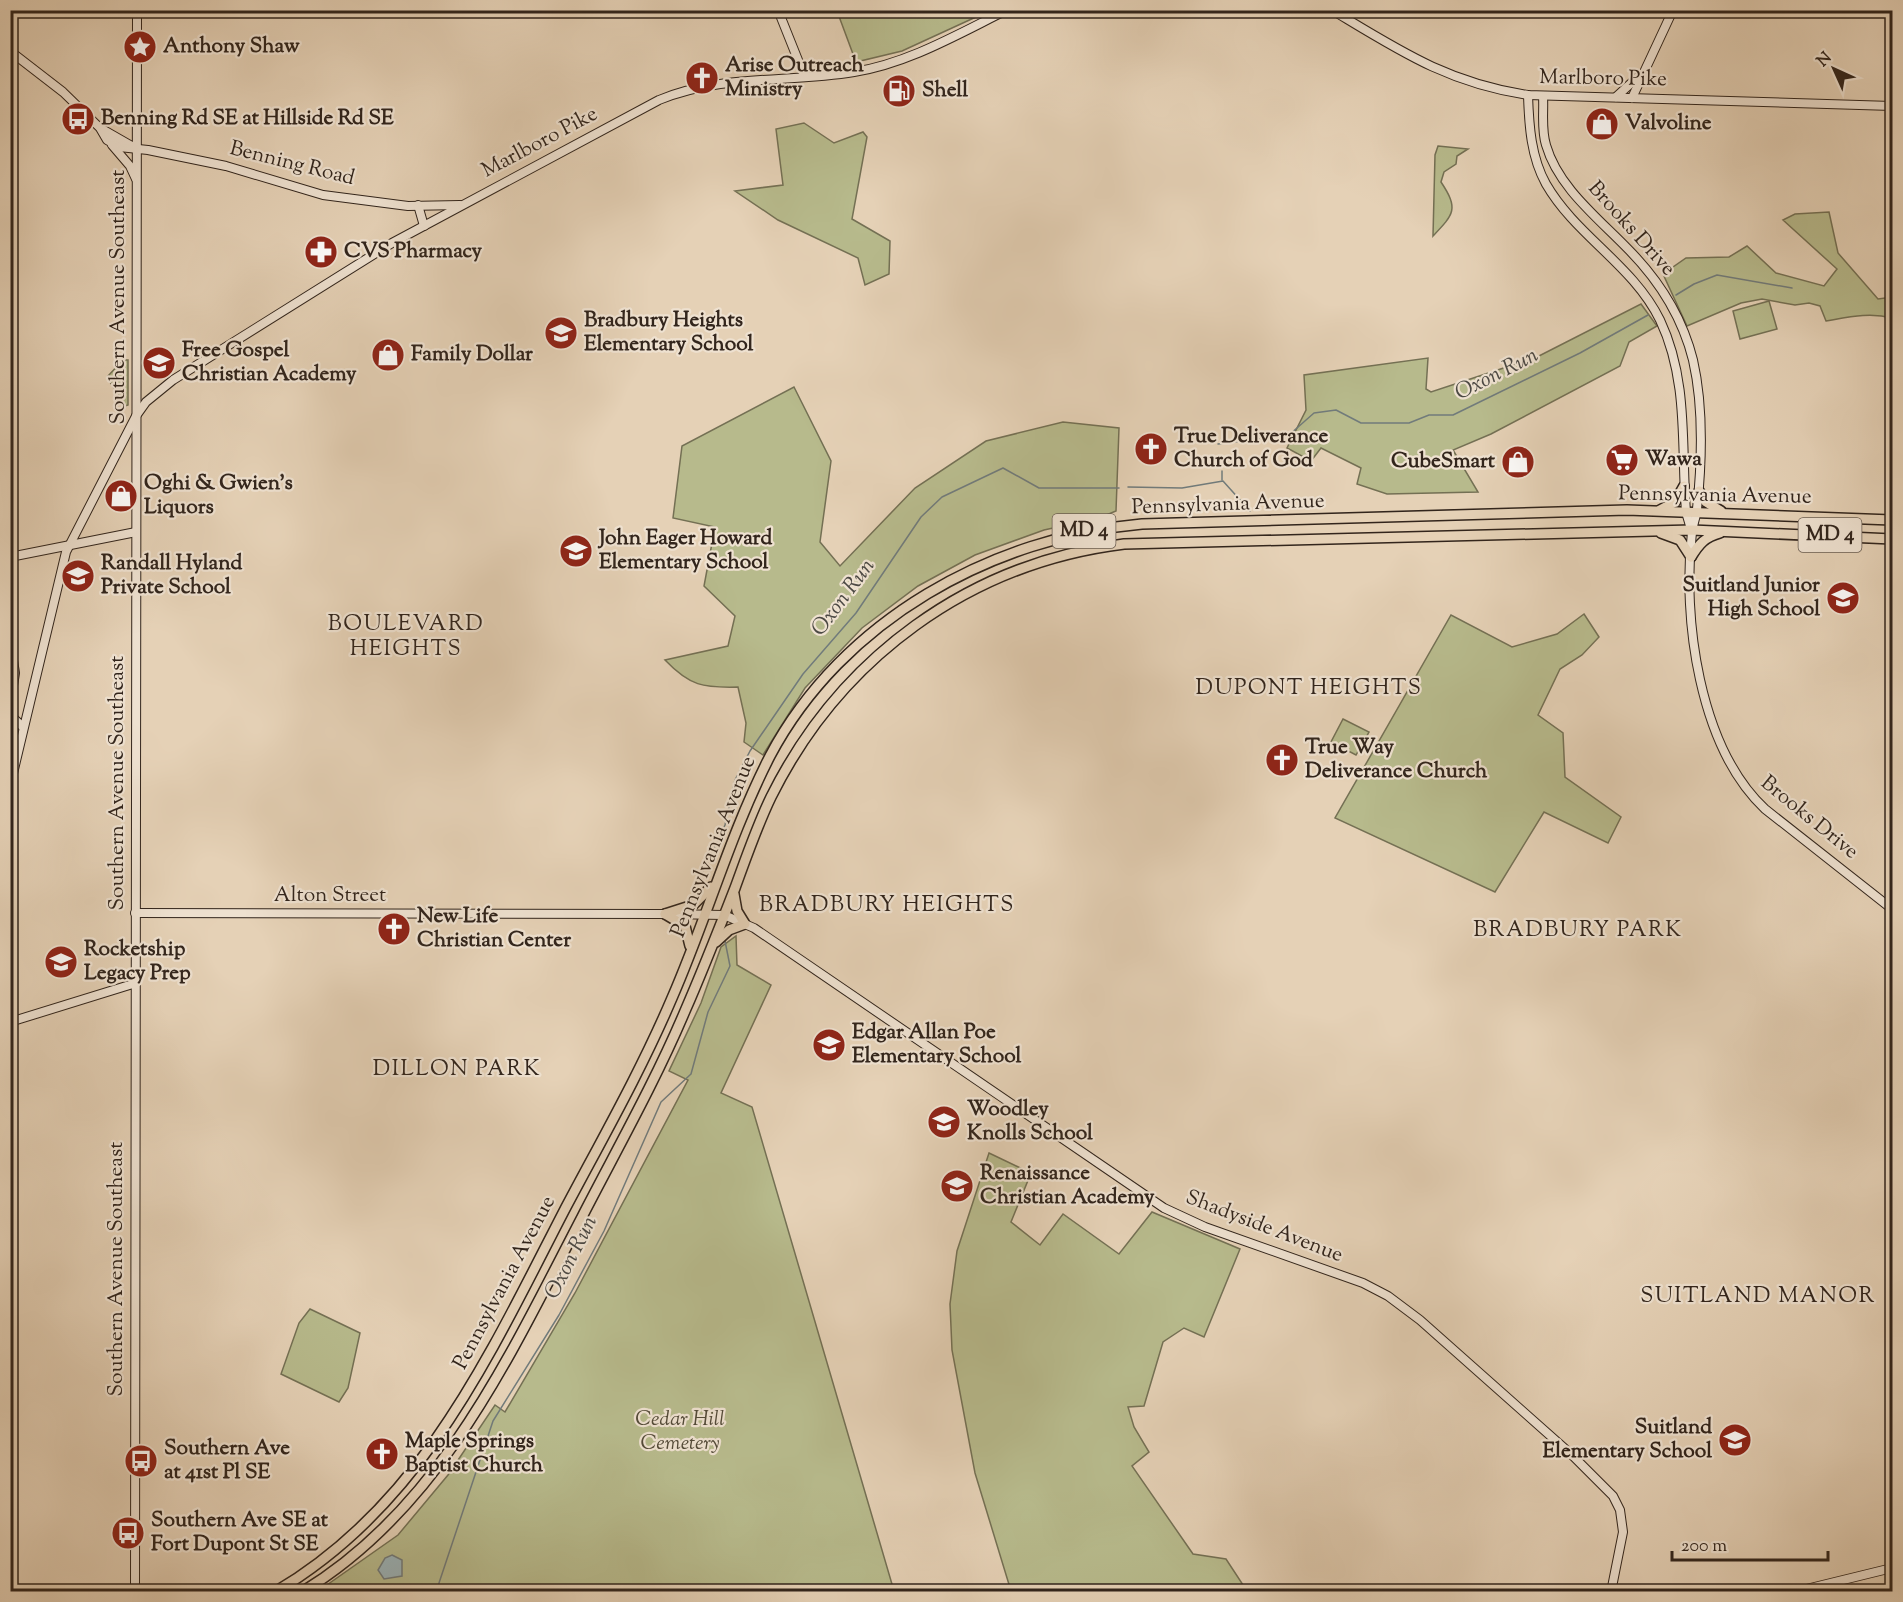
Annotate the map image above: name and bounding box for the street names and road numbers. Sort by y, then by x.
street label: Marlboro Pike [1539,63,1667,95]
street label: Marlboro Pike [477,100,603,186]
street label: Benning Road [226,134,358,194]
street label: Southern Avenue Southeast [104,170,134,424]
street label: Brooks Drive [1580,175,1682,283]
street label: Pennsylvania Avenue [1618,479,1812,513]
street label: Pennsylvania Avenue [1131,487,1325,523]
road number: MD 4 [1052,514,1116,548]
road number: MD 4 [1798,518,1862,552]
street label: Southern Avenue Southeast [103,656,133,910]
street label: Pennsylvania Avenue [664,752,764,942]
street label: Brooks Drive [1753,769,1865,867]
street label: Alton Street [274,881,386,911]
street label: Southern Avenue Southeast [102,1142,132,1396]
street label: Shadyside Avenue [1181,1183,1347,1271]
street label: Pennsylvania Avenue [446,1191,564,1375]

